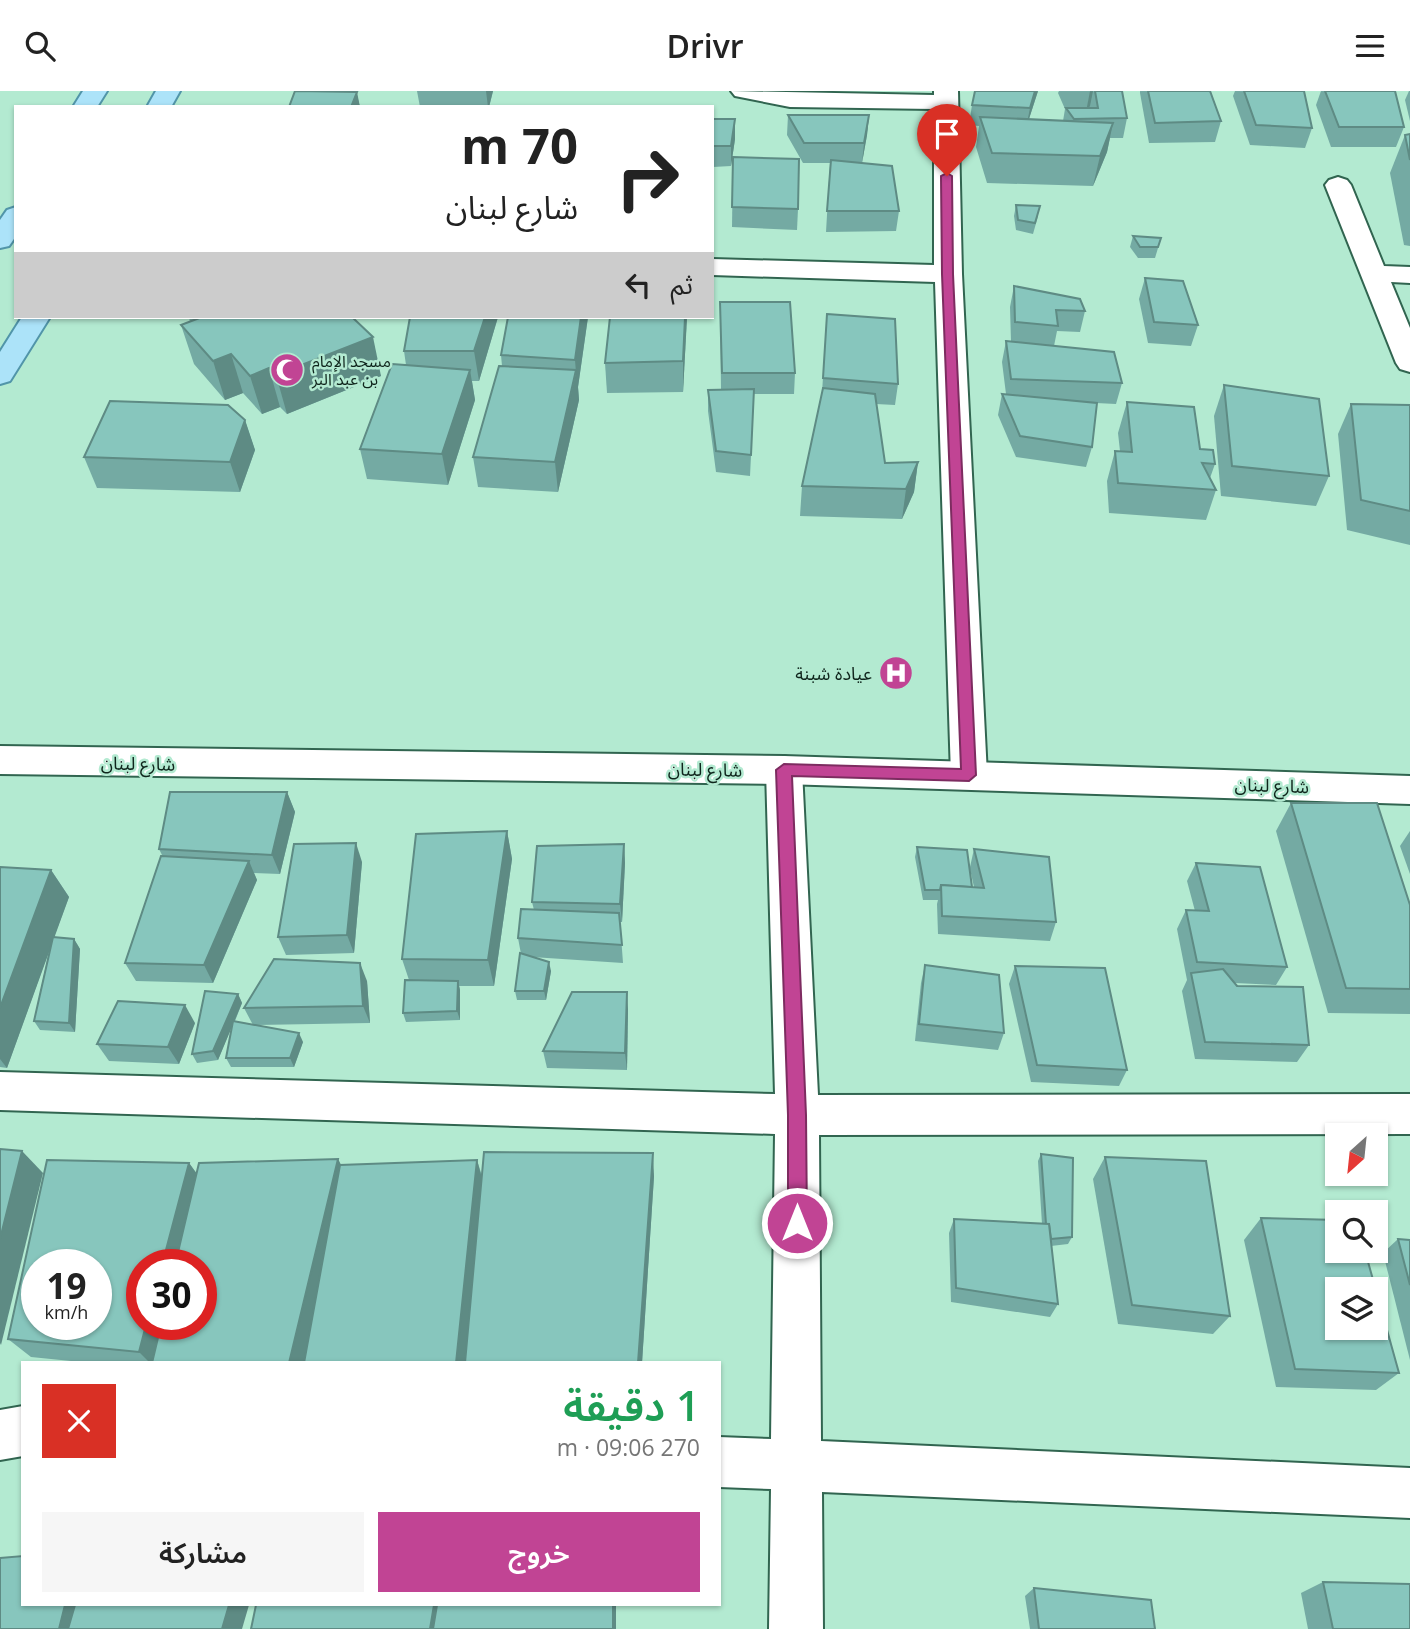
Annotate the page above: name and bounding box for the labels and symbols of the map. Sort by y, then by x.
pin [917,104,977,176]
place label: مسجد الإمام بن عبد البر [311,350,391,390]
mosque icon: مسجد الإمام بن عبد البر [268,351,306,389]
hospital icon: عيادة شبنة [877,654,915,692]
place label: عيادة شبنة [795,661,872,685]
street label: شارع لبنان [101,750,175,779]
street label: شارع لبنان [668,756,742,785]
street label: شارع لبنان [1234,772,1310,801]
north arrow [1325,1123,1388,1187]
position arrow [760,1186,834,1260]
speed limit sign: 30 [126,1249,217,1340]

